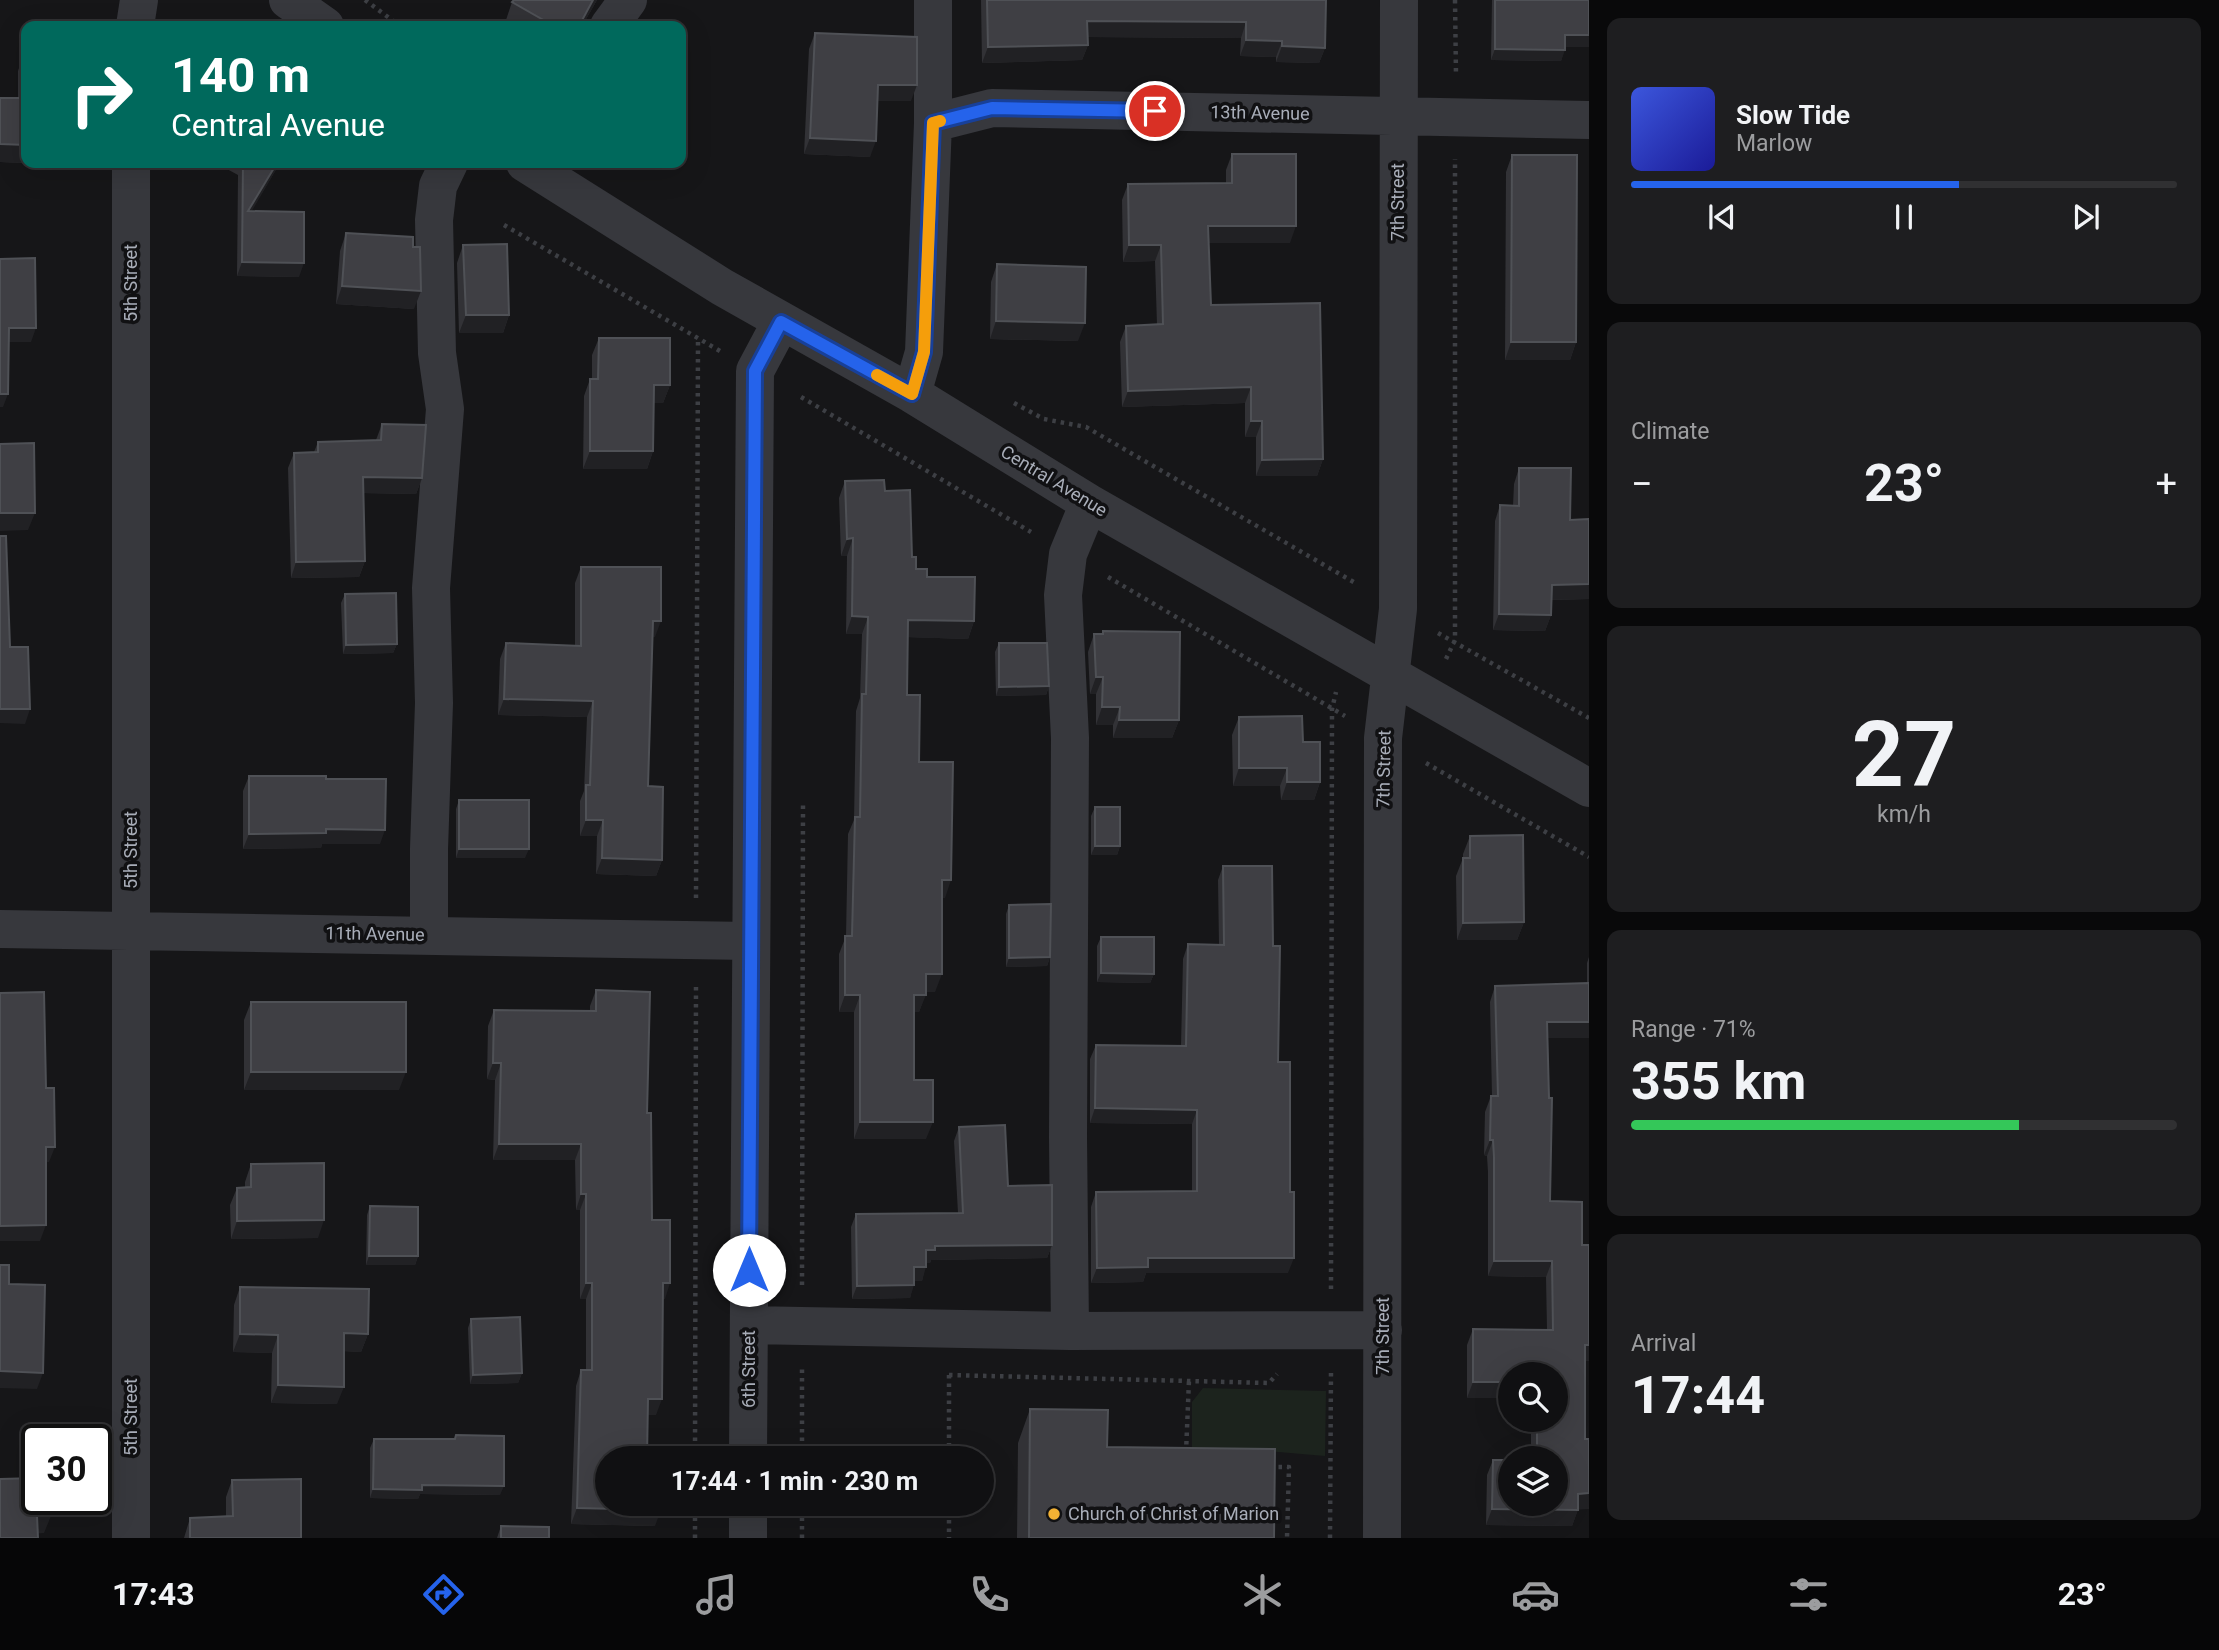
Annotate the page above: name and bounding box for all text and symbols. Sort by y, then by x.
text: 140 m [171,47,310,104]
icon: right [56,49,147,140]
pin [1125,81,1185,141]
icon: arrive [1136,92,1174,130]
text: Slow Tide [1736,100,1850,130]
street label: 13th Avenue [1210,101,1310,124]
text: Central Avenue [171,106,385,144]
text: Marlow [1736,130,1812,157]
street label: 7th Street [1387,163,1408,241]
icon: previous [1703,198,1741,236]
icon: pause [1885,198,1923,236]
icon: next [2067,198,2105,236]
street label: 5th Street [120,244,141,322]
text: Climate [1631,418,1710,445]
street label: Central Avenue [997,441,1111,521]
text: 23° [1864,453,1944,514]
text: − [1631,462,1653,506]
text: + [2155,462,2177,506]
text: 27 [1852,702,1956,808]
street label: 7th Street [1372,730,1395,808]
text: km/h [1877,801,1931,828]
street label: 5th Street [120,811,141,889]
street label: 11th Avenue [325,922,425,945]
text: Range · 71% [1631,1016,1756,1043]
text: 355 km [1631,1051,1806,1112]
position arrow [712,1233,786,1307]
street label: 7th Street [1372,1297,1393,1375]
street label: 6th Street [738,1330,759,1408]
text: Arrival [1631,1330,1696,1357]
map controls [1498,1362,1568,1516]
button: search [1498,1362,1568,1432]
text: 17:44 [1631,1365,1765,1426]
street label: 5th Street [120,1378,141,1456]
speed limit sign: 30 [21,1424,112,1515]
button: layers [1498,1446,1568,1516]
text: 17:44 · 1 min · 230 m [671,1466,918,1496]
place label: Church of Christ of Marion [1068,1503,1279,1524]
marker: Church of Christ of Marion [1046,1506,1062,1522]
icon: directions [419,1570,468,1619]
icon: music [692,1570,741,1619]
icon: phone [965,1570,1014,1619]
icon: climate [1238,1570,1287,1619]
icon: car [1511,1570,1560,1619]
icon: filters [1784,1570,1833,1619]
text: 17:43 [112,1575,195,1613]
text: 23° [2058,1575,2107,1613]

